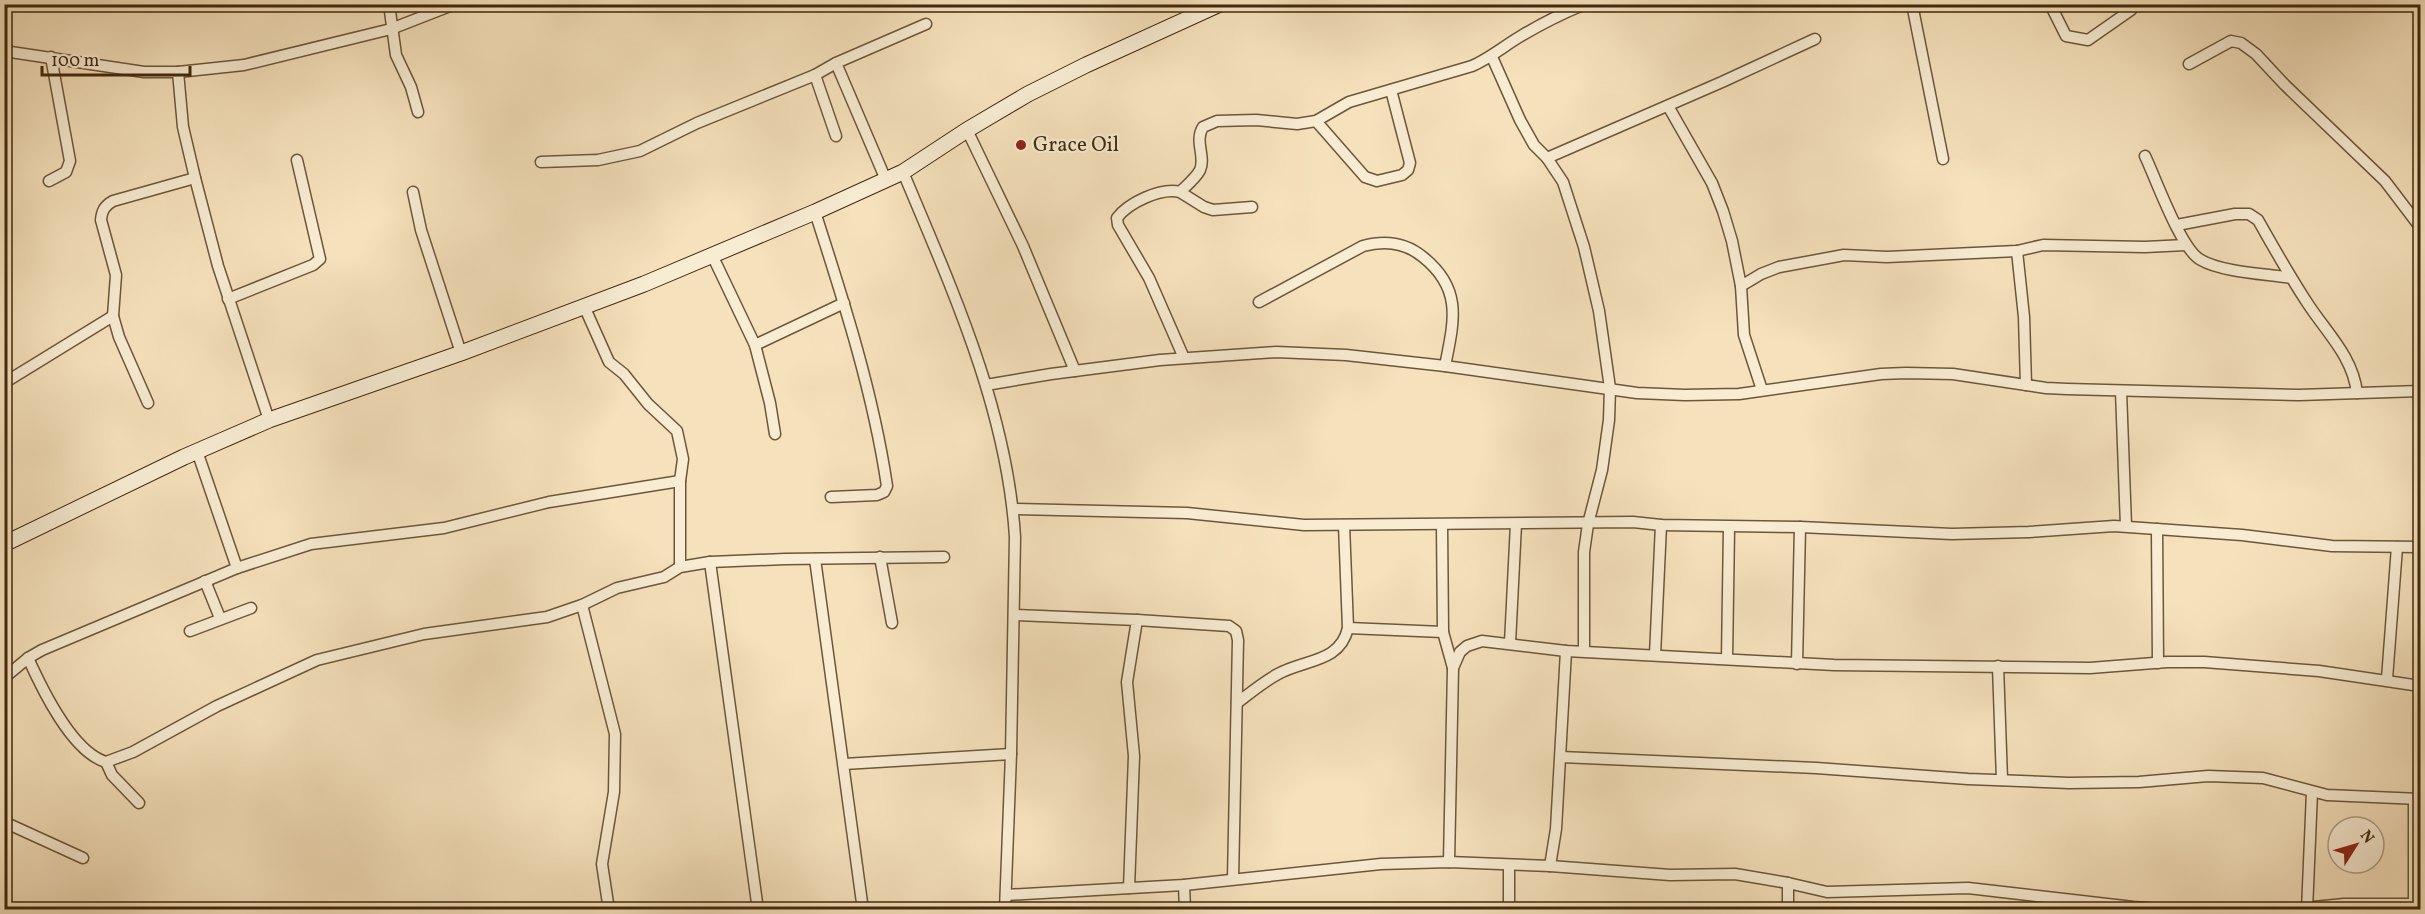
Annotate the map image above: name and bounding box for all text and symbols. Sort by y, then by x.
scale bar [42,39,190,77]
text: 100 m [51,49,100,74]
place label: Grace Oil [1033,131,1119,160]
marker: Grace Oil [1014,138,1028,152]
north arrow [2326,815,2386,875]
text: N [2354,826,2379,849]

